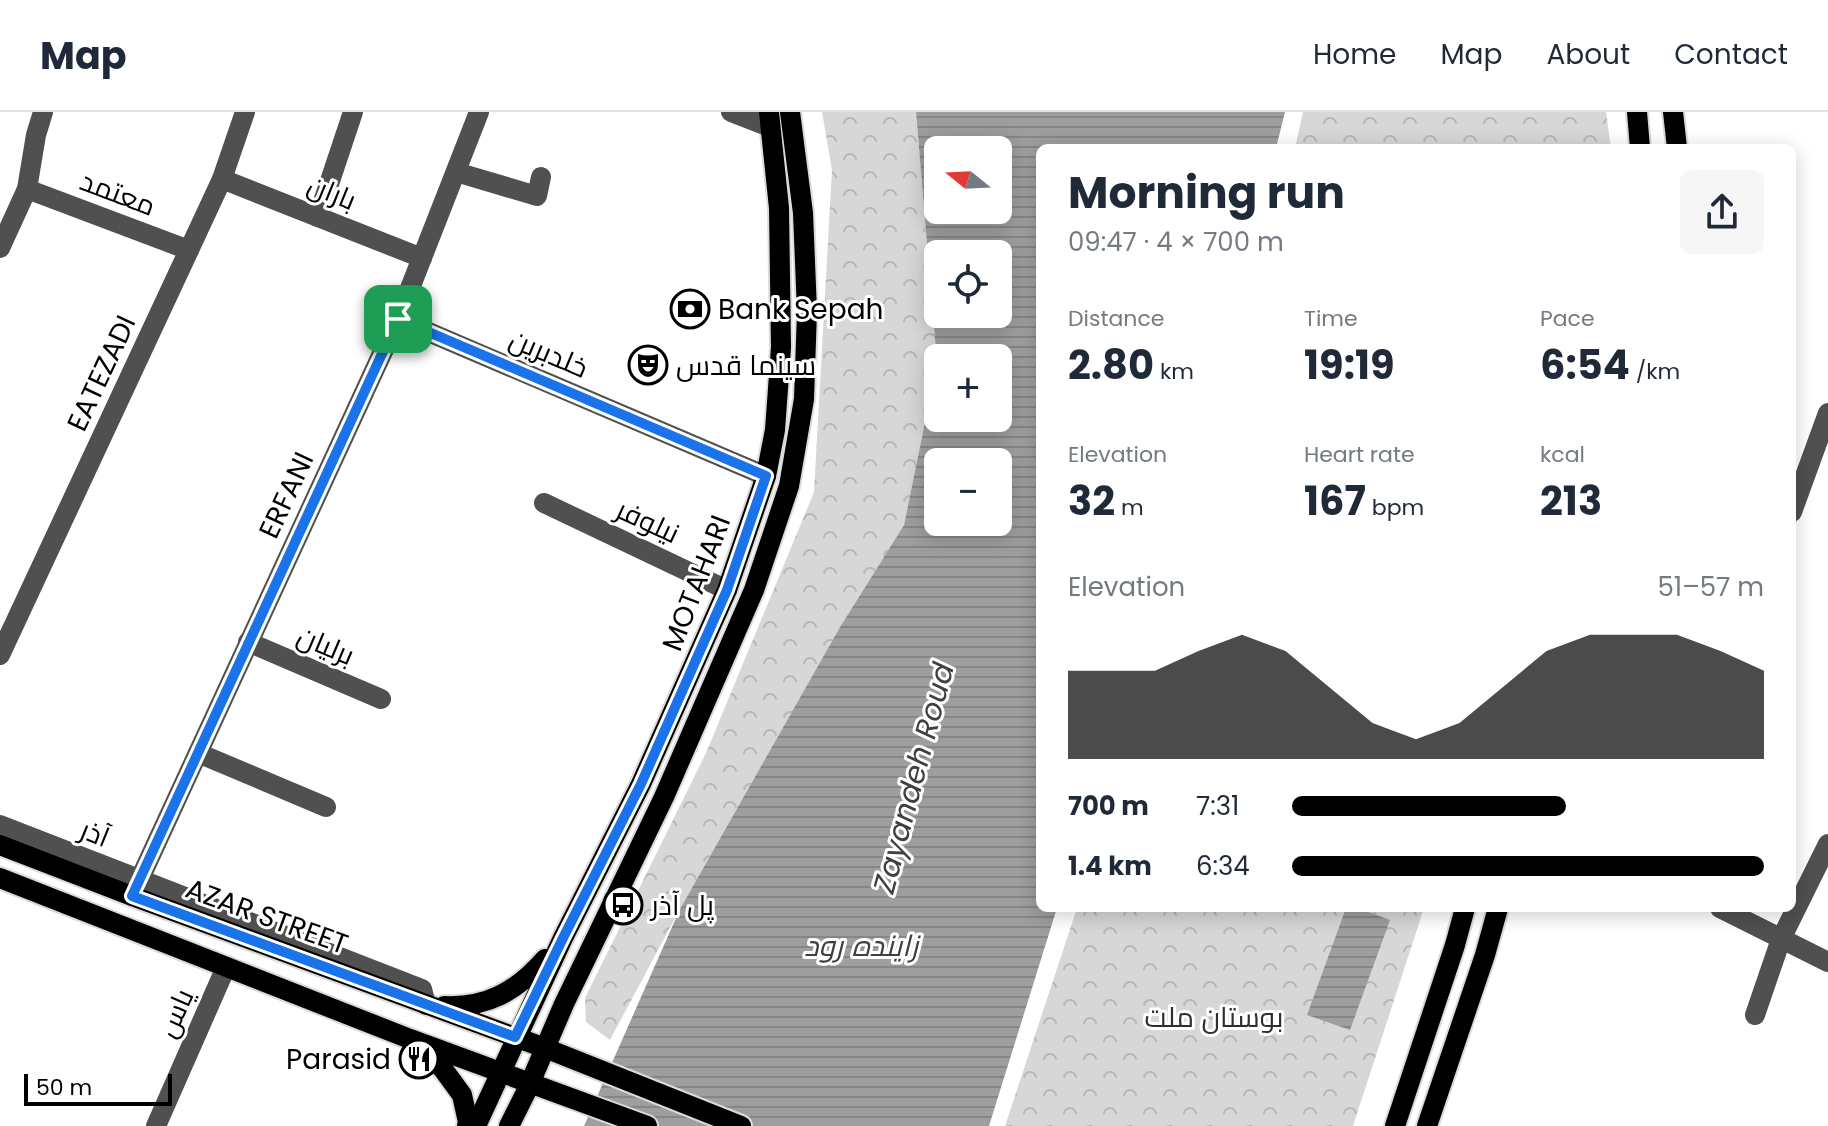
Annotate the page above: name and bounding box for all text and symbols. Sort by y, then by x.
text: Map [40,29,127,82]
text: Home [1313,35,1396,74]
text: Map [1440,35,1502,74]
text: About [1546,35,1630,74]
text: Contact [1674,35,1788,74]
north arrow [924,136,1012,224]
map controls [924,136,1012,536]
street label: معتمد [74,161,161,226]
text: Morning run [1068,162,1345,223]
street label: باران [302,165,362,220]
button: share [1680,170,1764,254]
text: 09:47 · 4 × 700 m [1068,224,1284,260]
button: locate [924,240,1012,328]
pin [364,285,432,353]
bank icon: Bank Sepah [669,288,711,330]
place label: Bank Sepah [718,290,883,329]
icon: arrive [376,297,420,341]
text: Distance [1068,303,1164,334]
text: Time [1304,303,1358,334]
text: Pace [1540,303,1595,334]
street label: EATEZADI [58,309,145,437]
street label: خلدبرین [503,319,594,387]
text: 2.80 [1068,337,1154,393]
text: 19:19 [1304,337,1395,393]
text: 6:54 [1540,337,1630,393]
theatre icon: سینما قدس [627,344,669,386]
button: + [924,344,1012,432]
place label: سینما قدس [676,346,816,385]
text: km [1154,356,1194,387]
text: /km [1630,356,1680,387]
text: Elevation [1068,439,1167,470]
text: Heart rate [1304,439,1415,470]
text: kcal [1540,439,1585,470]
street label: ERFANI [250,446,323,545]
button: − [924,448,1012,536]
text: 32 [1068,473,1115,529]
text: 167 [1304,473,1366,529]
text: 213 [1540,473,1602,529]
street label: نیلوفر [608,489,686,553]
text: m [1115,492,1144,523]
text: bpm [1366,492,1424,523]
street label: MOTAHARI [653,510,740,657]
text: Elevation [1068,569,1185,605]
text: 51–57 m [1658,569,1764,605]
street label: برلیان [291,616,360,675]
water label: Zayandeh Roud [862,657,965,899]
text: 700 m [1068,788,1149,824]
text: 7:31 [1196,788,1239,824]
street label: آذر [72,809,116,857]
text: 1.4 km [1068,848,1152,884]
text: 6:34 [1196,848,1250,884]
street label: AZAR STREET [180,869,353,964]
bus stop icon: پل آذر [602,884,644,926]
place label: پل آذر [649,886,714,925]
water label: زاینده رود [804,924,921,967]
street label: یاس [148,982,204,1044]
park label: بوستان ملت [1145,998,1283,1037]
restaurant icon: Parasid [398,1038,440,1080]
place label: Parasid [286,1040,391,1079]
scale bar [24,1070,172,1106]
text: 50 m [36,1072,92,1103]

